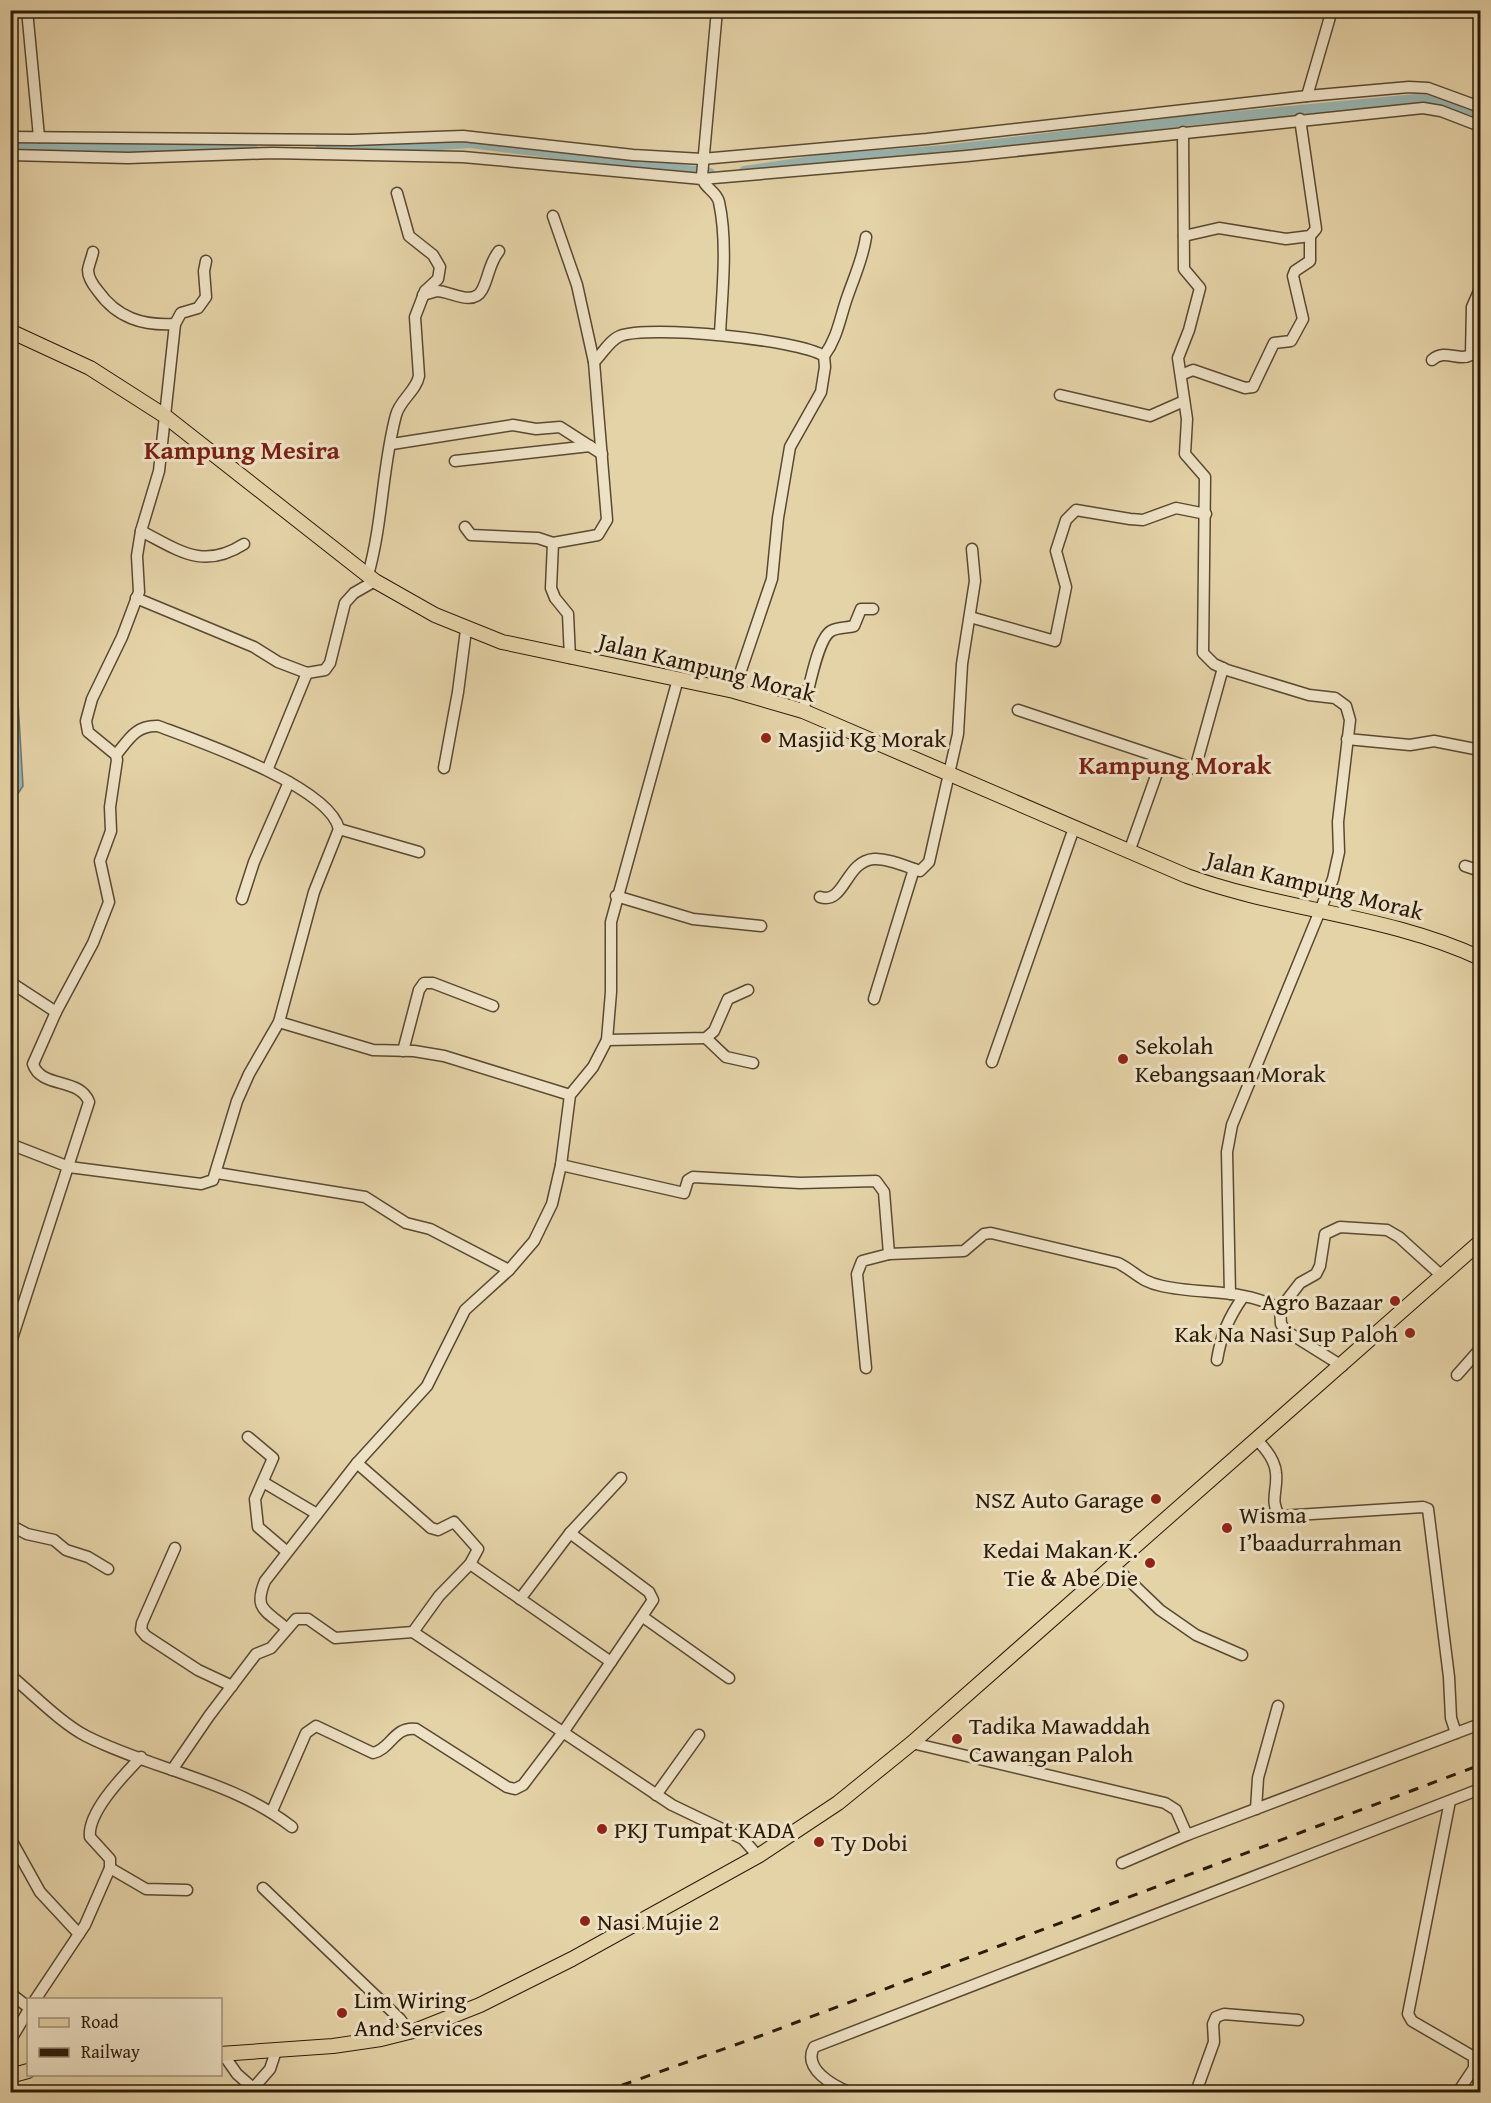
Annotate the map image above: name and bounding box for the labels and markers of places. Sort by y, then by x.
place label: Masjid Kg Morak [778,721,947,756]
marker: Masjid Kg Morak [759,731,773,745]
place label: Sekolah Kebangsaan Morak [1135,1028,1327,1091]
marker: Sekolah Kebangsaan Morak [1116,1052,1130,1066]
place label: Agro Bazaar [1261,1284,1383,1319]
marker: Agro Bazaar [1388,1294,1402,1308]
place label: Kak Na Nasi Sup Paloh [1174,1316,1399,1351]
marker: Kak Na Nasi Sup Paloh [1403,1326,1417,1340]
place label: NSZ Auto Garage [975,1482,1144,1517]
marker: NSZ Auto Garage [1149,1492,1163,1506]
place label: Wisma I’baadurrahman [1239,1497,1402,1560]
marker: Wisma I’baadurrahman [1220,1521,1234,1535]
place label: Kedai Makan K. Tie & Abe Die [983,1532,1138,1595]
marker: Kedai Makan K. Tie & Abe Die [1143,1556,1157,1570]
place label: Tadika Mawaddah Cawangan Paloh [969,1708,1151,1771]
marker: Tadika Mawaddah Cawangan Paloh [950,1732,964,1746]
place label: PKJ Tumpat KADA [614,1812,796,1847]
marker: PKJ Tumpat KADA [595,1822,609,1836]
place label: Ty Dobi [831,1825,908,1860]
marker: Ty Dobi [812,1835,826,1849]
place label: Nasi Mujie 2 [597,1904,720,1939]
marker: Nasi Mujie 2 [578,1914,592,1928]
place label: Lim Wiring And Services [354,1982,483,2045]
marker: Lim Wiring And Services [335,2006,349,2020]

